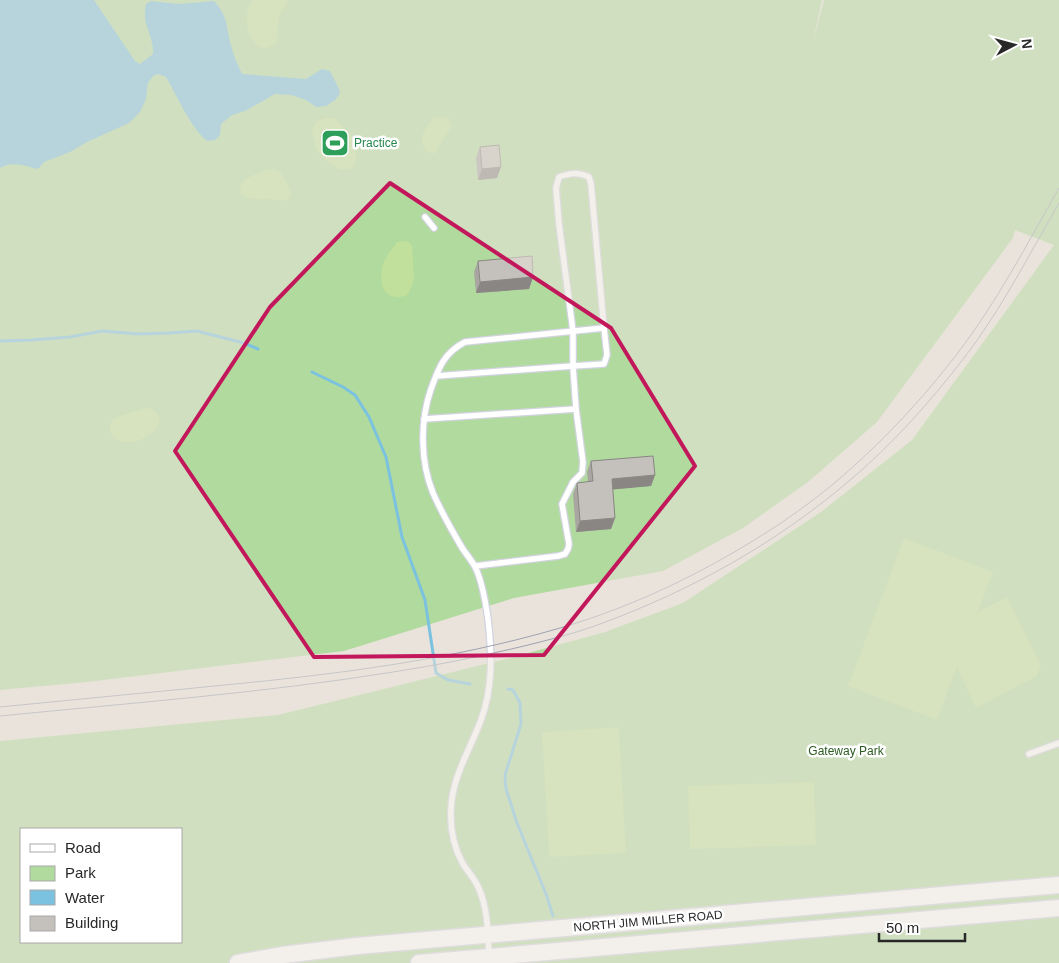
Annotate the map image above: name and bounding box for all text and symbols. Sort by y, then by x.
north arrow [989,20,1039,70]
text: N [1018,38,1035,50]
sports icon: Practice [320,128,350,158]
place label: Practice [354,136,398,150]
park label: Gateway Park [808,744,885,758]
legend [20,828,182,943]
text: Road [65,839,101,856]
text: Park [65,864,96,881]
text: Water [65,889,104,906]
street label: NORTH JIM MILLER ROAD [573,907,724,935]
scale bar [879,910,965,942]
text: Building [65,914,118,931]
text: 50 m [886,919,919,936]

